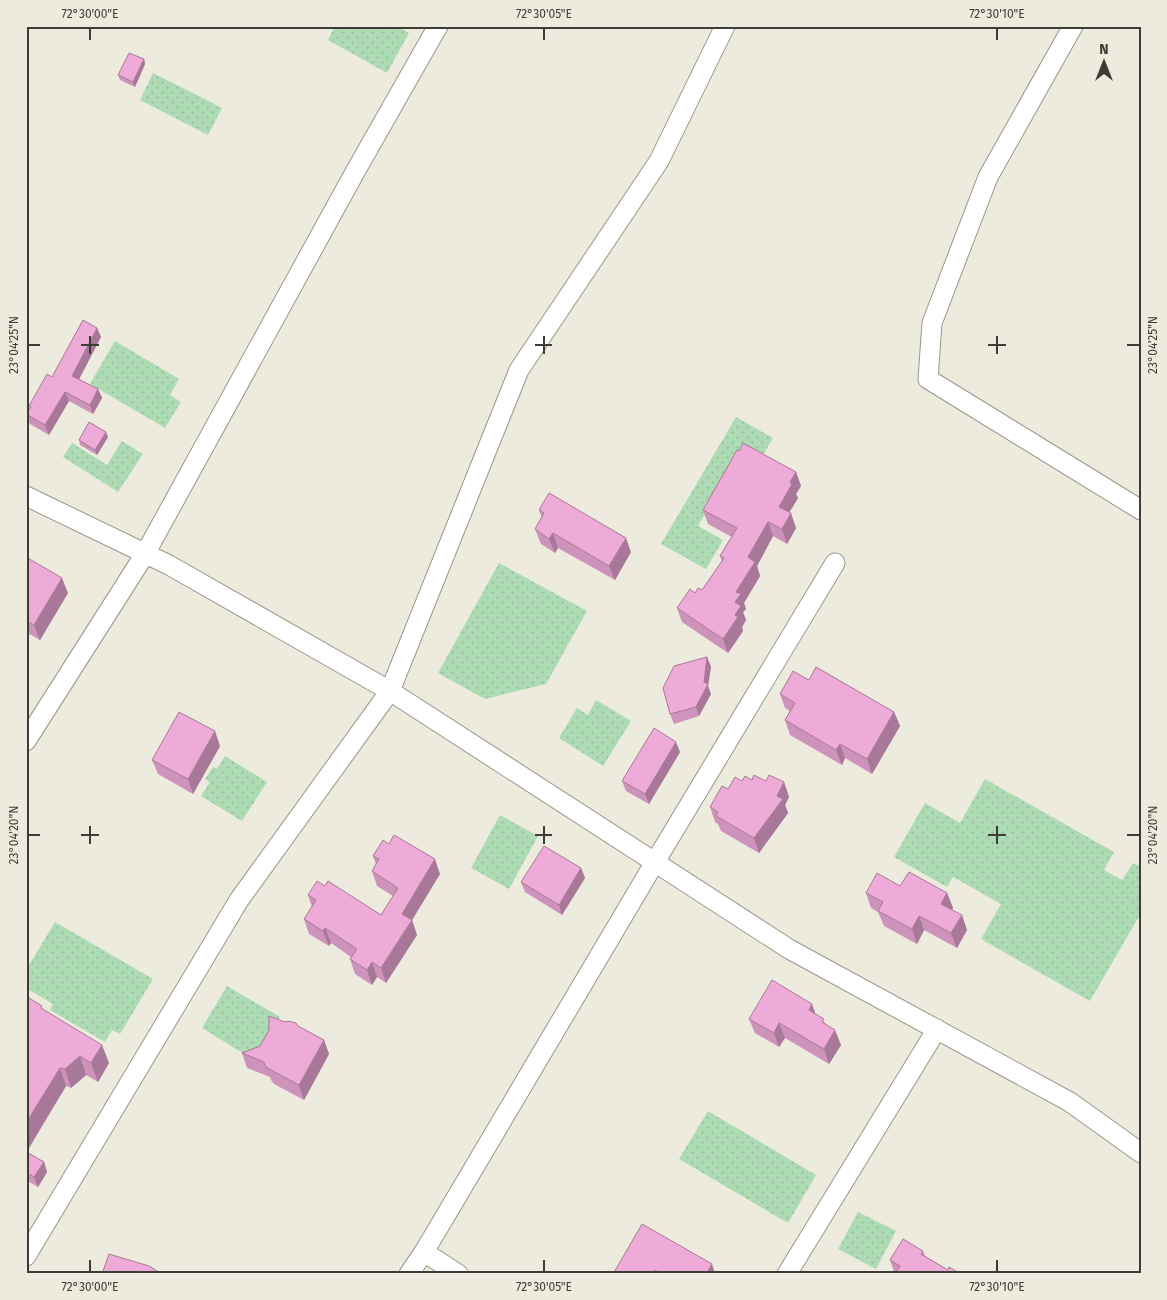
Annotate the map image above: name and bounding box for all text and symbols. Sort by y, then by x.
text: 72°30'00"E [62,7,118,21]
text: 72°30'05"E [516,7,572,21]
text: 72°30'10"E [969,7,1025,21]
north arrow [1080,38,1130,88]
text: N [1099,41,1109,58]
text: 23°04'25"N [7,316,21,374]
text: 23°04'25"N [1146,316,1160,374]
text: 23°04'20"N [7,806,21,864]
text: 23°04'20"N [1146,806,1160,864]
text: 72°30'00"E [62,1280,118,1294]
text: 72°30'05"E [516,1280,572,1294]
text: 72°30'10"E [969,1280,1025,1294]

